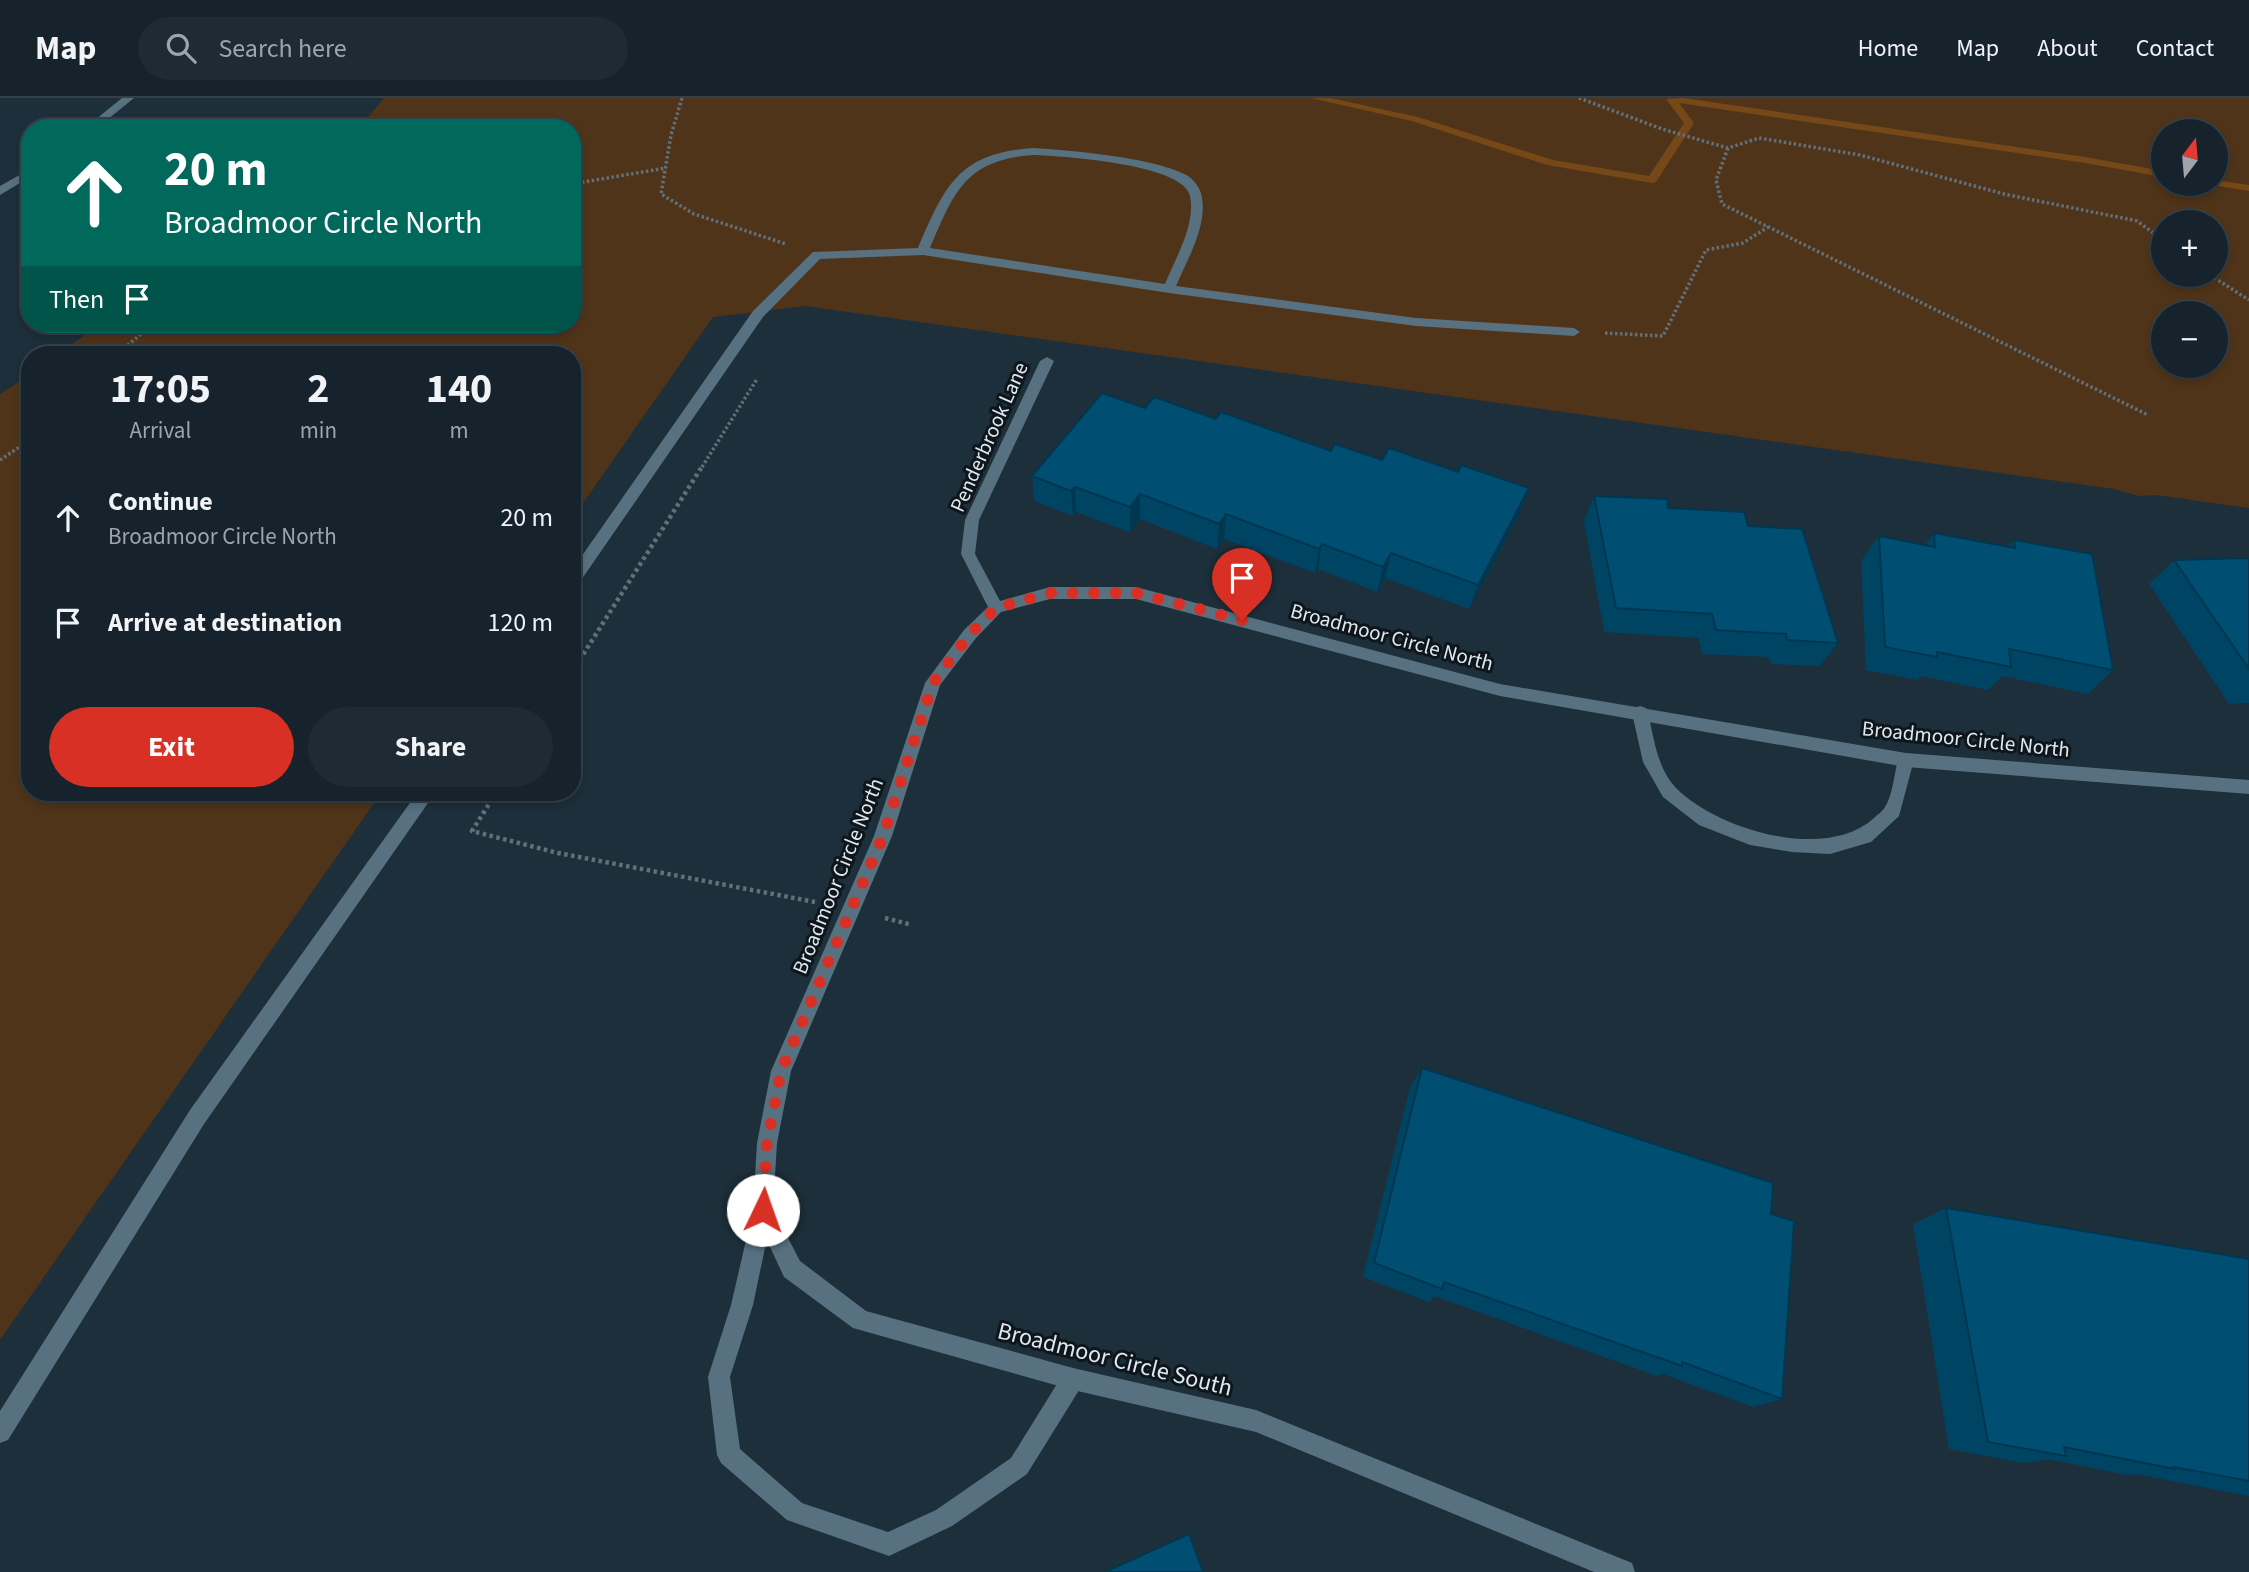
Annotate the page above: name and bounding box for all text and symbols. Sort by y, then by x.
search box [138,17,628,80]
text: Map [35,25,96,72]
icon: search [162,29,200,67]
text: Search here [218,30,347,67]
text: Home [1858,31,1918,66]
text: Map [1956,31,1999,66]
text: About [2037,31,2098,66]
text: Contact [2136,31,2214,66]
north arrow [2151,119,2228,196]
map controls [2151,119,2228,378]
text: 20 m [164,135,268,205]
icon: ahead [49,147,140,238]
text: Broadmoor Circle North [164,200,482,246]
button: + [2151,210,2228,287]
icon: arrive [118,280,156,318]
text: Then [49,281,104,318]
button: − [2151,301,2228,378]
street label: Penderbrook Lane [942,357,1036,517]
text: 17:05 [110,359,211,419]
text: 2 [307,359,329,419]
text: 140 [426,359,492,419]
text: Arrival [129,414,191,447]
text: min [300,414,337,447]
text: m [449,414,469,447]
text: Continue [108,483,213,520]
icon: ahead [49,499,87,537]
text: 20 m [500,499,553,536]
text: Broadmoor Circle North [108,520,337,553]
pin [1212,548,1272,620]
icon: arrive [1223,559,1261,597]
street label: Broadmoor Circle North [1287,595,1497,679]
icon: arrive [49,604,87,642]
text: Arrive at destination [108,604,342,641]
text: 120 m [487,604,553,641]
button: Exit [49,707,294,787]
button: Share [308,707,553,787]
street label: Broadmoor Circle North [1861,713,2071,765]
street label: Broadmoor Circle North [785,773,891,979]
position arrow [726,1173,800,1247]
street label: Broadmoor Circle South [994,1313,1236,1406]

